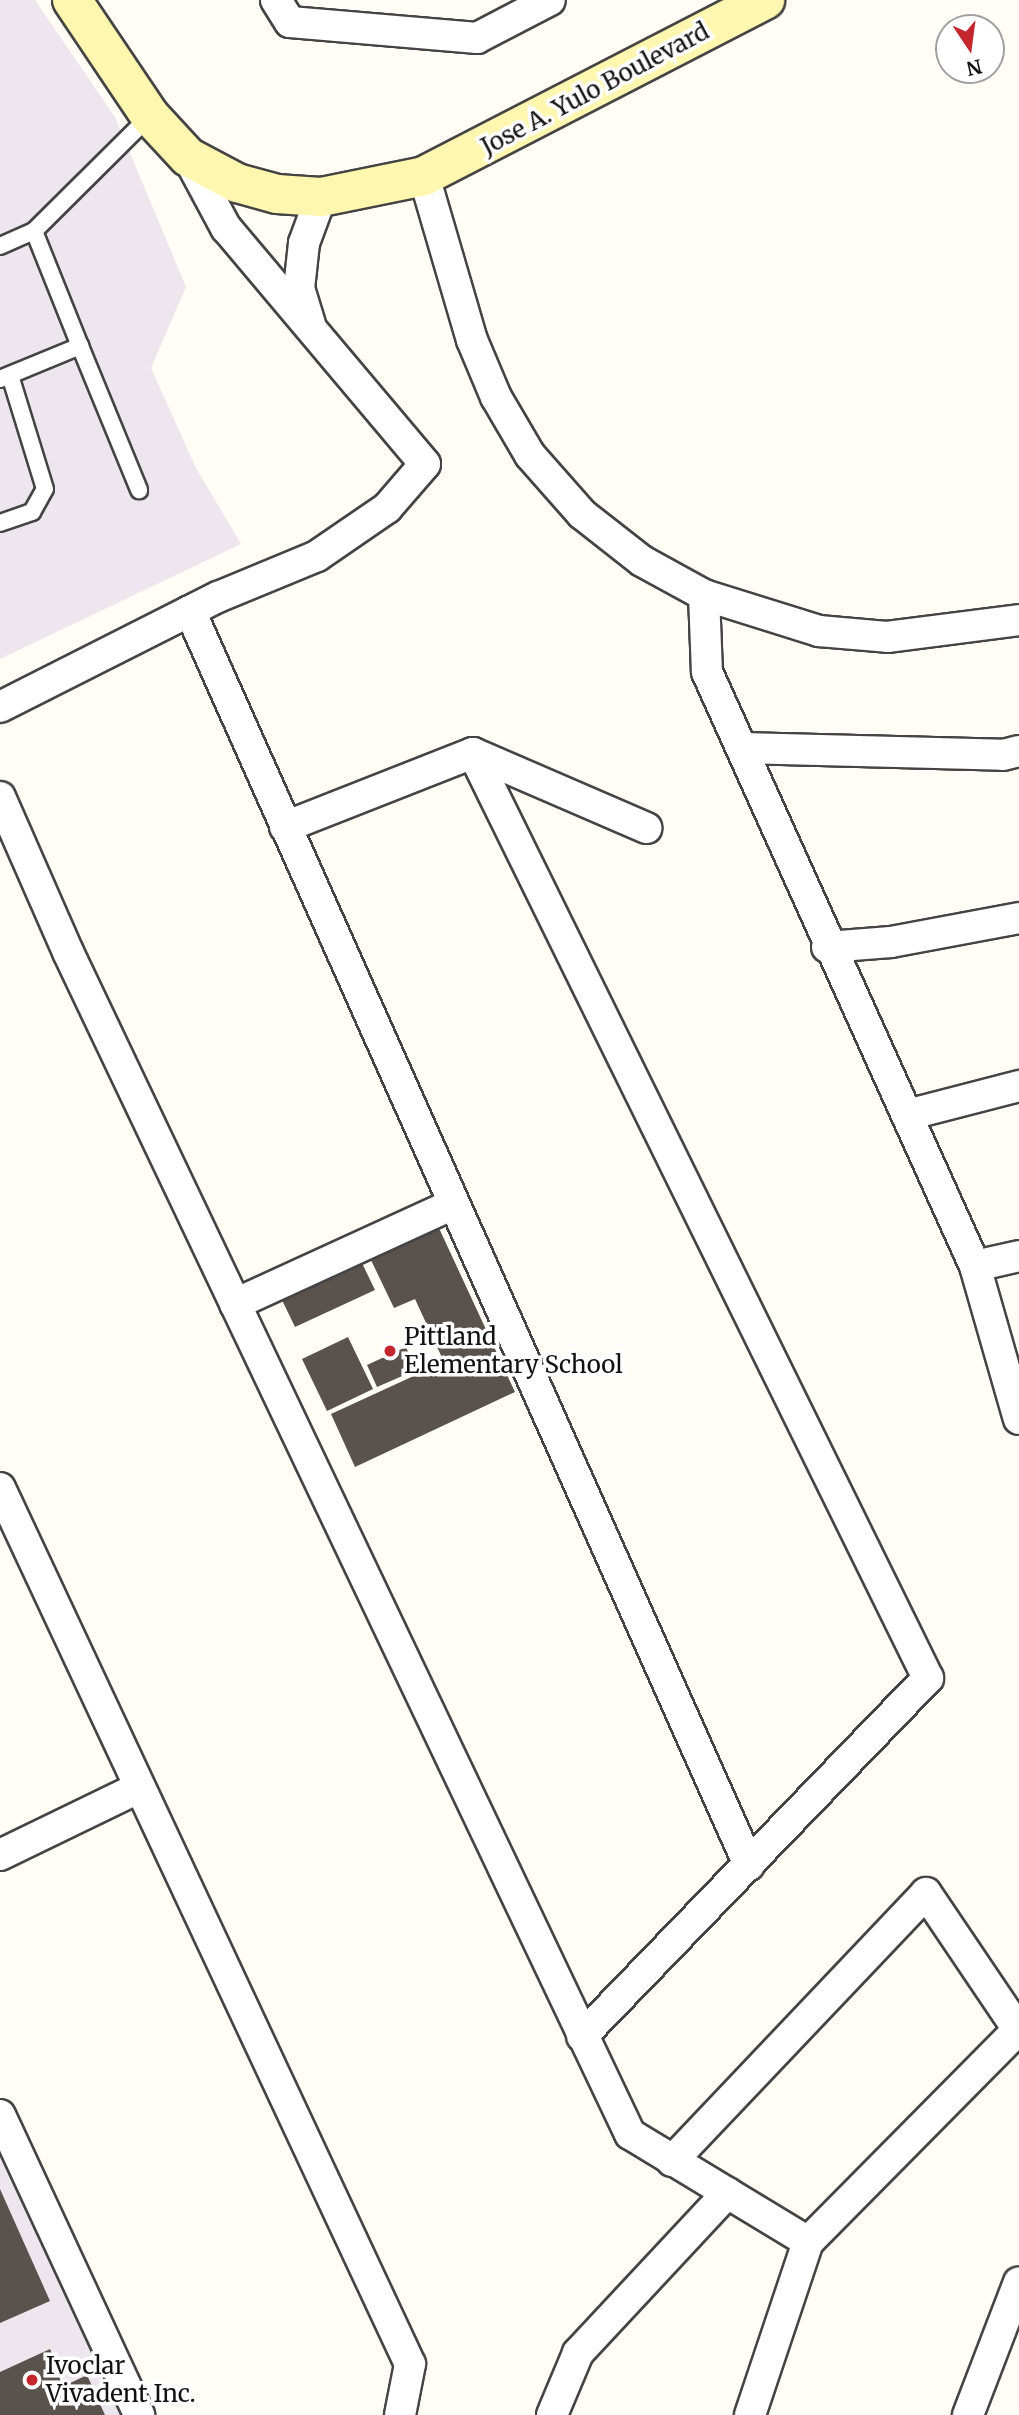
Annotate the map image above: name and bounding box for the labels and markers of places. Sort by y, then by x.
place label: Pittland Elementary School [404,1323,623,1379]
marker: Pittland Elementary School [382,1343,398,1359]
place label: Ivoclar Vivadent Inc. [46,2352,196,2408]
marker: Ivoclar Vivadent Inc. [24,2372,40,2388]

